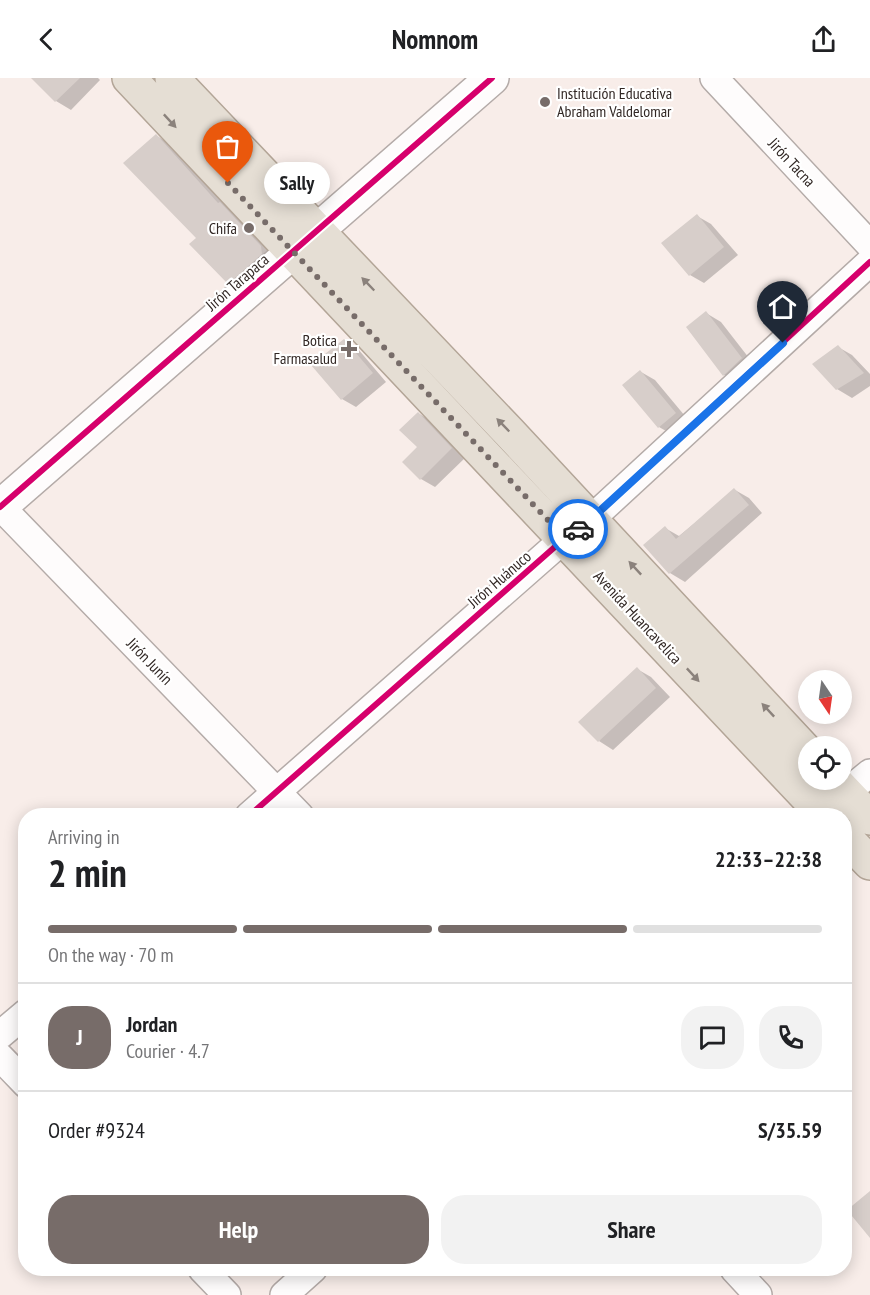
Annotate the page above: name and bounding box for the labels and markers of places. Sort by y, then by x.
place label: Institución Educativa Abraham Valdelomar [557,83,672,121]
marker: Institución Educativa Abraham Valdelomar [538,95,552,109]
pin [202,121,253,183]
callout: Sally [264,162,330,204]
place label: Chifa [209,218,237,238]
marker: Chifa [242,221,256,235]
pin [757,281,808,343]
place label: Botica Farmasalud [273,330,337,368]
marker: Botica Farmasalud [342,342,356,356]

